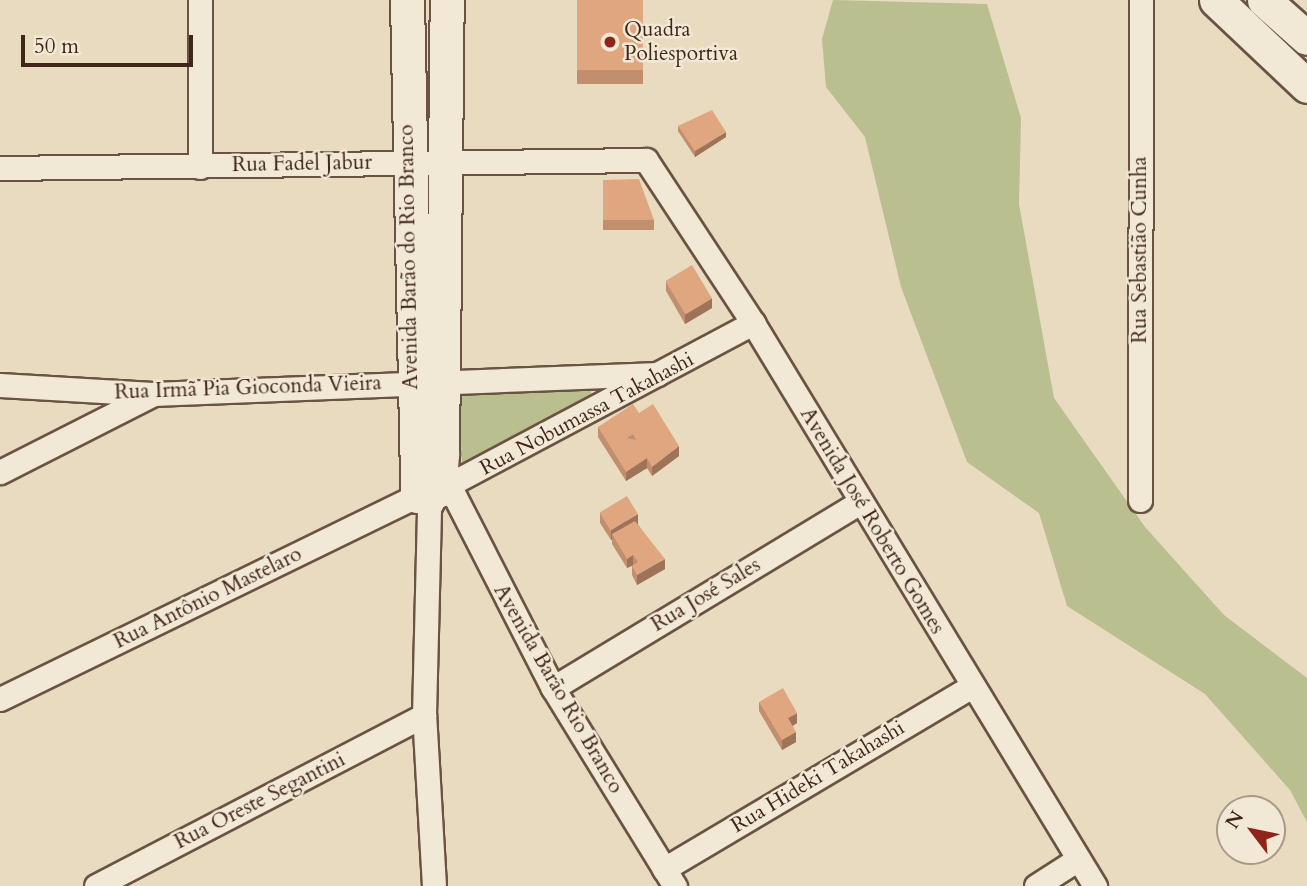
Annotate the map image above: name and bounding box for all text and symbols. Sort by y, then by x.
place label: Quadra Poliesportiva [624,17,738,67]
scale bar [24,21,196,65]
text: 50 m [34,32,79,61]
marker: Quadra Poliesportiva [602,34,618,50]
street label: Avenida Barão do Rio Branco [394,124,424,390]
street label: Rua Fadel Jabur [232,150,372,178]
street label: Rua Sebastião Cunha [1127,156,1153,344]
street label: Rua Nobumassa Takahashi [476,347,698,481]
street label: Rua Irmã Pia Gioconda Vieira [114,371,382,405]
street label: Avenida José Roberto Gomes [794,403,950,639]
street label: Rua Antônio Mastelaro [110,542,306,654]
street label: Rua José Sales [647,553,765,637]
street label: Avenida Barão Rio Branco [488,580,628,798]
street label: Rua Hideki Takahashi [727,715,909,839]
street label: Rua Oreste Segantini [170,747,350,855]
north arrow [1216,795,1286,865]
text: N [1219,806,1250,834]

